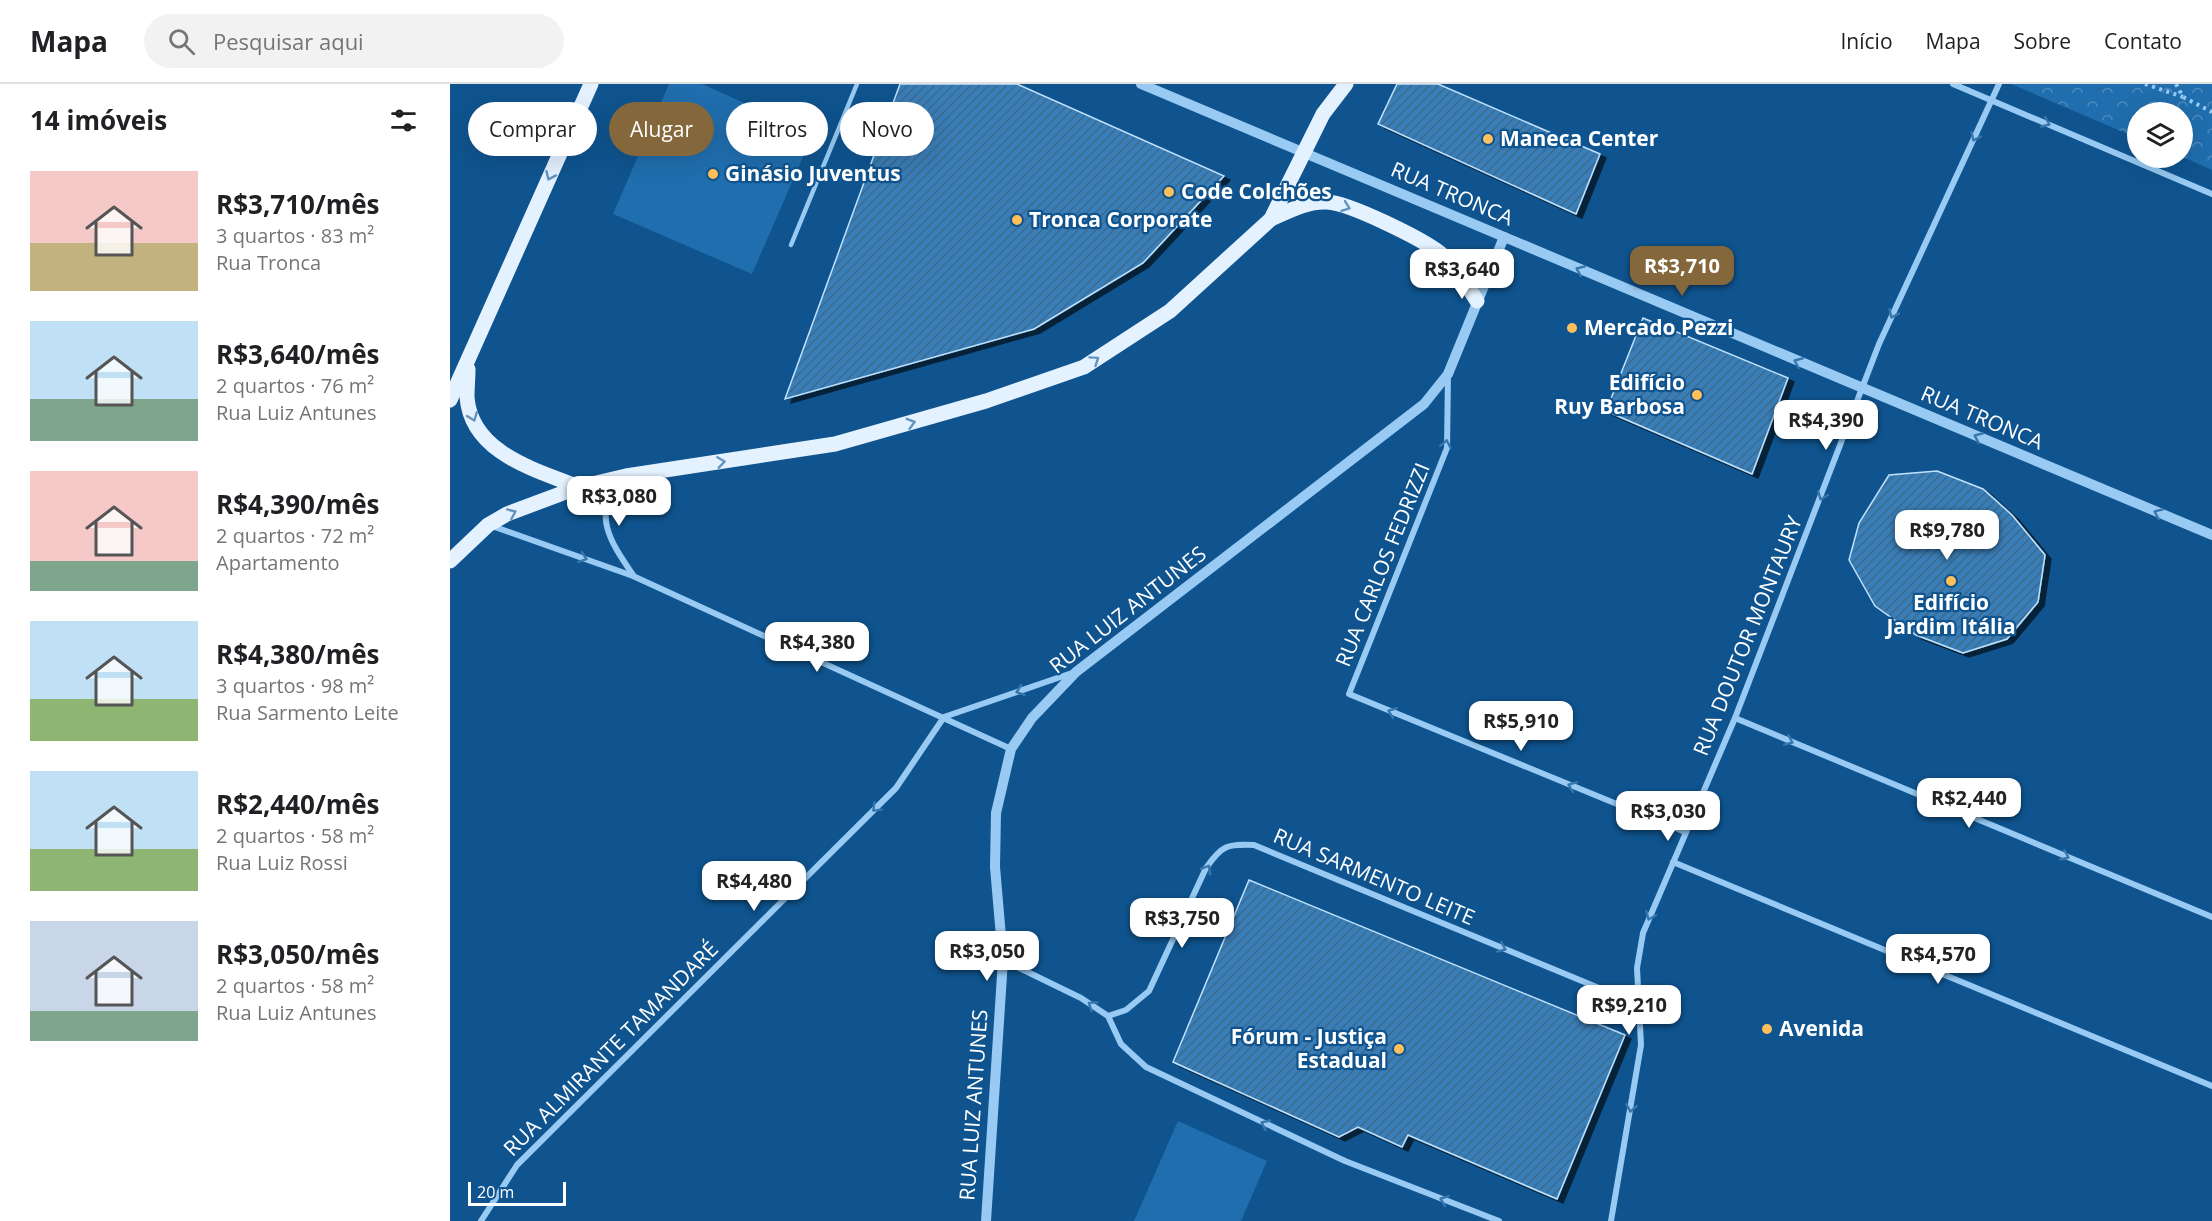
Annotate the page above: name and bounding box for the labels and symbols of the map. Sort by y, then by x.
one-way arrow [2040,116,2051,128]
place label: Maneca Center [1500,124,1659,152]
one-way arrow [1971,131,1983,142]
marker: Maneca Center [1481,132,1495,146]
street label: RUA TRONCA [1387,155,1518,232]
place label: Ginásio Juventus [725,159,901,187]
marker: Ginásio Juventus [706,167,720,181]
one-way arrow [546,169,558,180]
place label: Code Colchões [1181,177,1332,205]
marker: Code Colchões [1162,185,1176,199]
one-way arrow [1340,200,1351,213]
place label: Tronca Corporate [1029,205,1212,233]
marker: Tronca Corporate [1010,213,1024,227]
pin: R$3,710 [1627,246,1737,297]
pin: R$3,640 [1407,249,1517,300]
one-way arrow [1575,265,1586,277]
one-way arrow [1889,308,1901,319]
place label: Mercado Pezzi [1584,313,1733,341]
marker: Mercado Pezzi [1565,321,1579,335]
one-way arrow [1089,356,1100,367]
one-way arrow [1794,357,1805,369]
place label: Edifício Ruy Barbosa [1554,368,1685,420]
street label: RUA TRONCA [1917,379,2048,456]
marker: Edifício Ruy Barbosa [1690,388,1704,402]
pin: R$4,390 [1771,400,1881,451]
one-way arrow [466,412,479,422]
one-way arrow [906,417,916,430]
one-way arrow [1973,433,1984,445]
one-way arrow [1439,439,1452,449]
one-way arrow [716,456,725,468]
street label: RUA CARLOS FEDRIZZI [1328,459,1436,671]
pin: R$3,080 [564,476,674,527]
one-way arrow [1817,489,1829,500]
one-way arrow [505,508,516,520]
one-way arrow [2153,508,2164,520]
pin: R$9,780 [1892,510,2002,561]
street label: RUA DOUTOR MONTAURY [1686,511,1808,760]
street label: RUA LUIZ ANTUNES [1043,539,1211,679]
one-way arrow [577,550,588,563]
marker: Edifício Jardim Itália [1944,574,1958,588]
place label: Edifício Jardim Itália [1884,588,2016,640]
pin: R$4,380 [762,622,872,673]
one-way arrow [1016,683,1026,696]
pin: R$5,910 [1466,701,1576,752]
one-way arrow [1387,707,1398,719]
one-way arrow [1782,734,1793,746]
pin: R$2,440 [1914,778,2024,829]
one-way arrow [1567,781,1578,793]
pin: R$3,030 [1613,791,1723,842]
one-way arrow [872,801,883,812]
street label: RUA SARMENTO LEITE [1269,821,1479,931]
one-way arrow [2059,849,2070,861]
pin: R$4,480 [699,861,809,912]
one-way arrow [1200,865,1211,875]
pin: R$3,750 [1127,898,1237,949]
one-way arrow [1645,909,1657,920]
pin: R$3,050 [932,931,1042,982]
pin: R$4,570 [1883,934,1993,985]
street label: RUA ALMIRANTE TAMANDARÉ [497,935,724,1162]
one-way arrow [1496,941,1507,953]
pin: R$9,210 [1574,985,1684,1036]
one-way arrow [1087,1001,1098,1012]
street label: RUA LUIZ ANTUNES [952,1008,994,1201]
place label: Avenida [1779,1014,1864,1042]
place label: Fórum - Justiça Estadual [1231,1022,1387,1074]
marker: Avenida [1760,1022,1774,1036]
marker: Fórum - Justiça Estadual [1392,1042,1406,1056]
one-way arrow [1625,1102,1638,1112]
one-way arrow [1261,1119,1272,1131]
scale bar [468,1179,566,1206]
one-way arrow [1440,1195,1451,1207]

